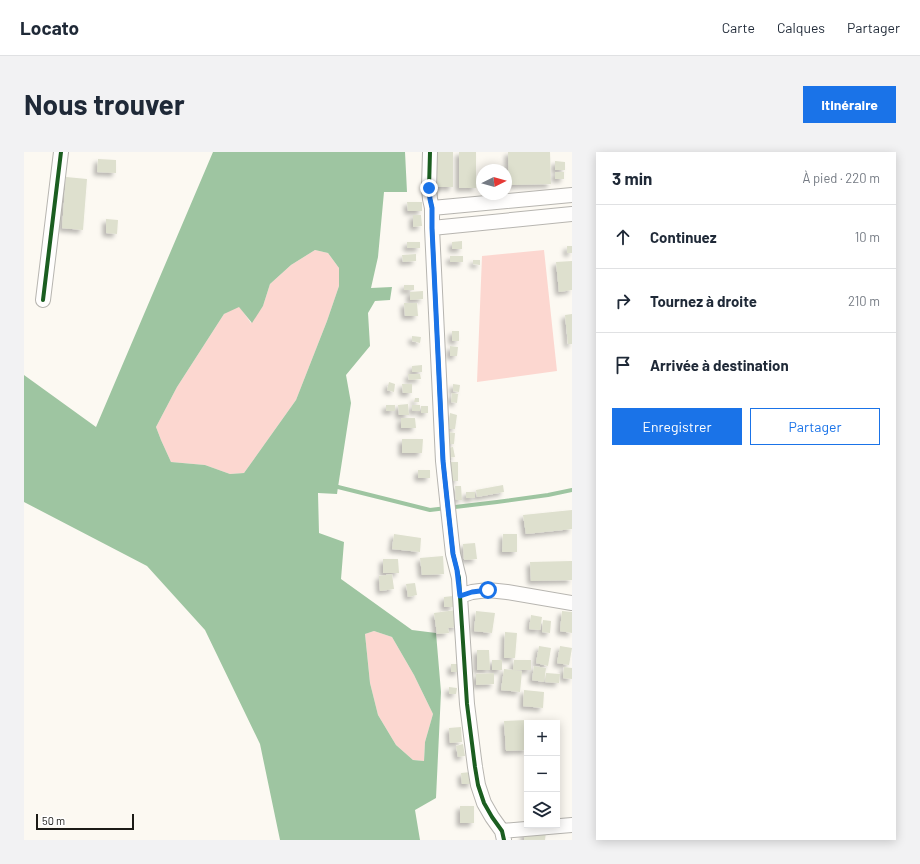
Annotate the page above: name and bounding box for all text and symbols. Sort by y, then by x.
text: Locato [20,16,79,39]
text: Carte [722,19,755,36]
text: Calques [777,19,825,36]
text: Partager [847,19,900,36]
button: Itinéraire [803,86,896,123]
text: Nous trouver [24,87,185,121]
north arrow [476,164,512,200]
text: 3 min [612,168,652,188]
text: À pied · 220 m [802,170,880,186]
route end [420,179,438,197]
icon: ahead [612,226,634,248]
text: Continuez [650,228,717,246]
text: 10 m [855,229,880,245]
icon: right [612,290,634,312]
text: Tournez à droite [650,292,757,310]
text: 210 m [848,293,880,309]
icon: arrive [612,354,634,376]
text: Arrivée à destination [650,356,789,374]
button: Enregistrer [612,408,742,445]
button: Partager [750,408,880,445]
route start [479,581,497,599]
map controls [524,720,560,828]
button: + [524,720,560,756]
button: − [524,756,560,792]
button: layers [524,792,560,828]
scale bar [36,812,134,831]
text: 50 m [42,814,65,827]

